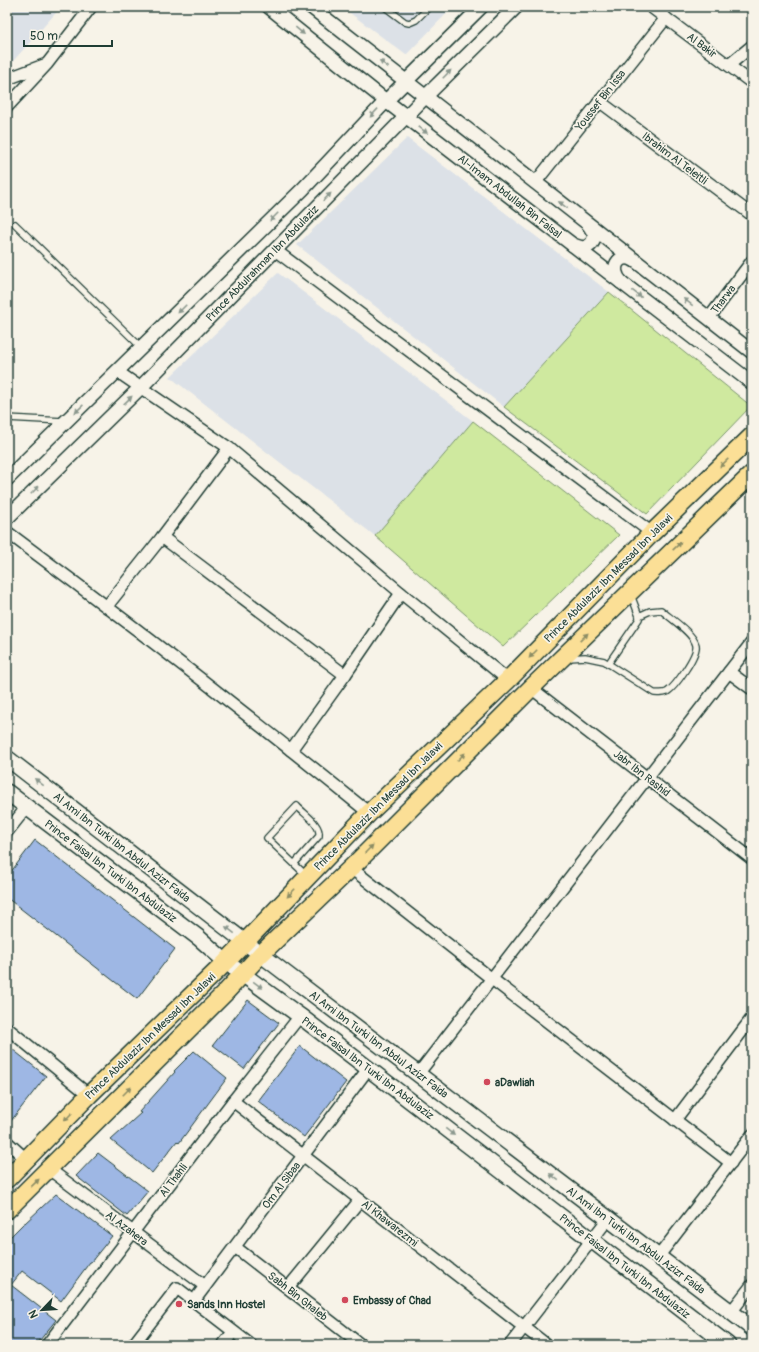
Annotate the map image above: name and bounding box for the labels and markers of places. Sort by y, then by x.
place label: aDawliah [495,1076,534,1089]
marker: aDawliah [482,1077,492,1087]
place label: Embassy of Chad [353,1294,431,1307]
marker: Embassy of Chad [340,1295,350,1305]
place label: Sands Inn Hostel [187,1298,266,1311]
marker: Sands Inn Hostel [174,1299,184,1309]

